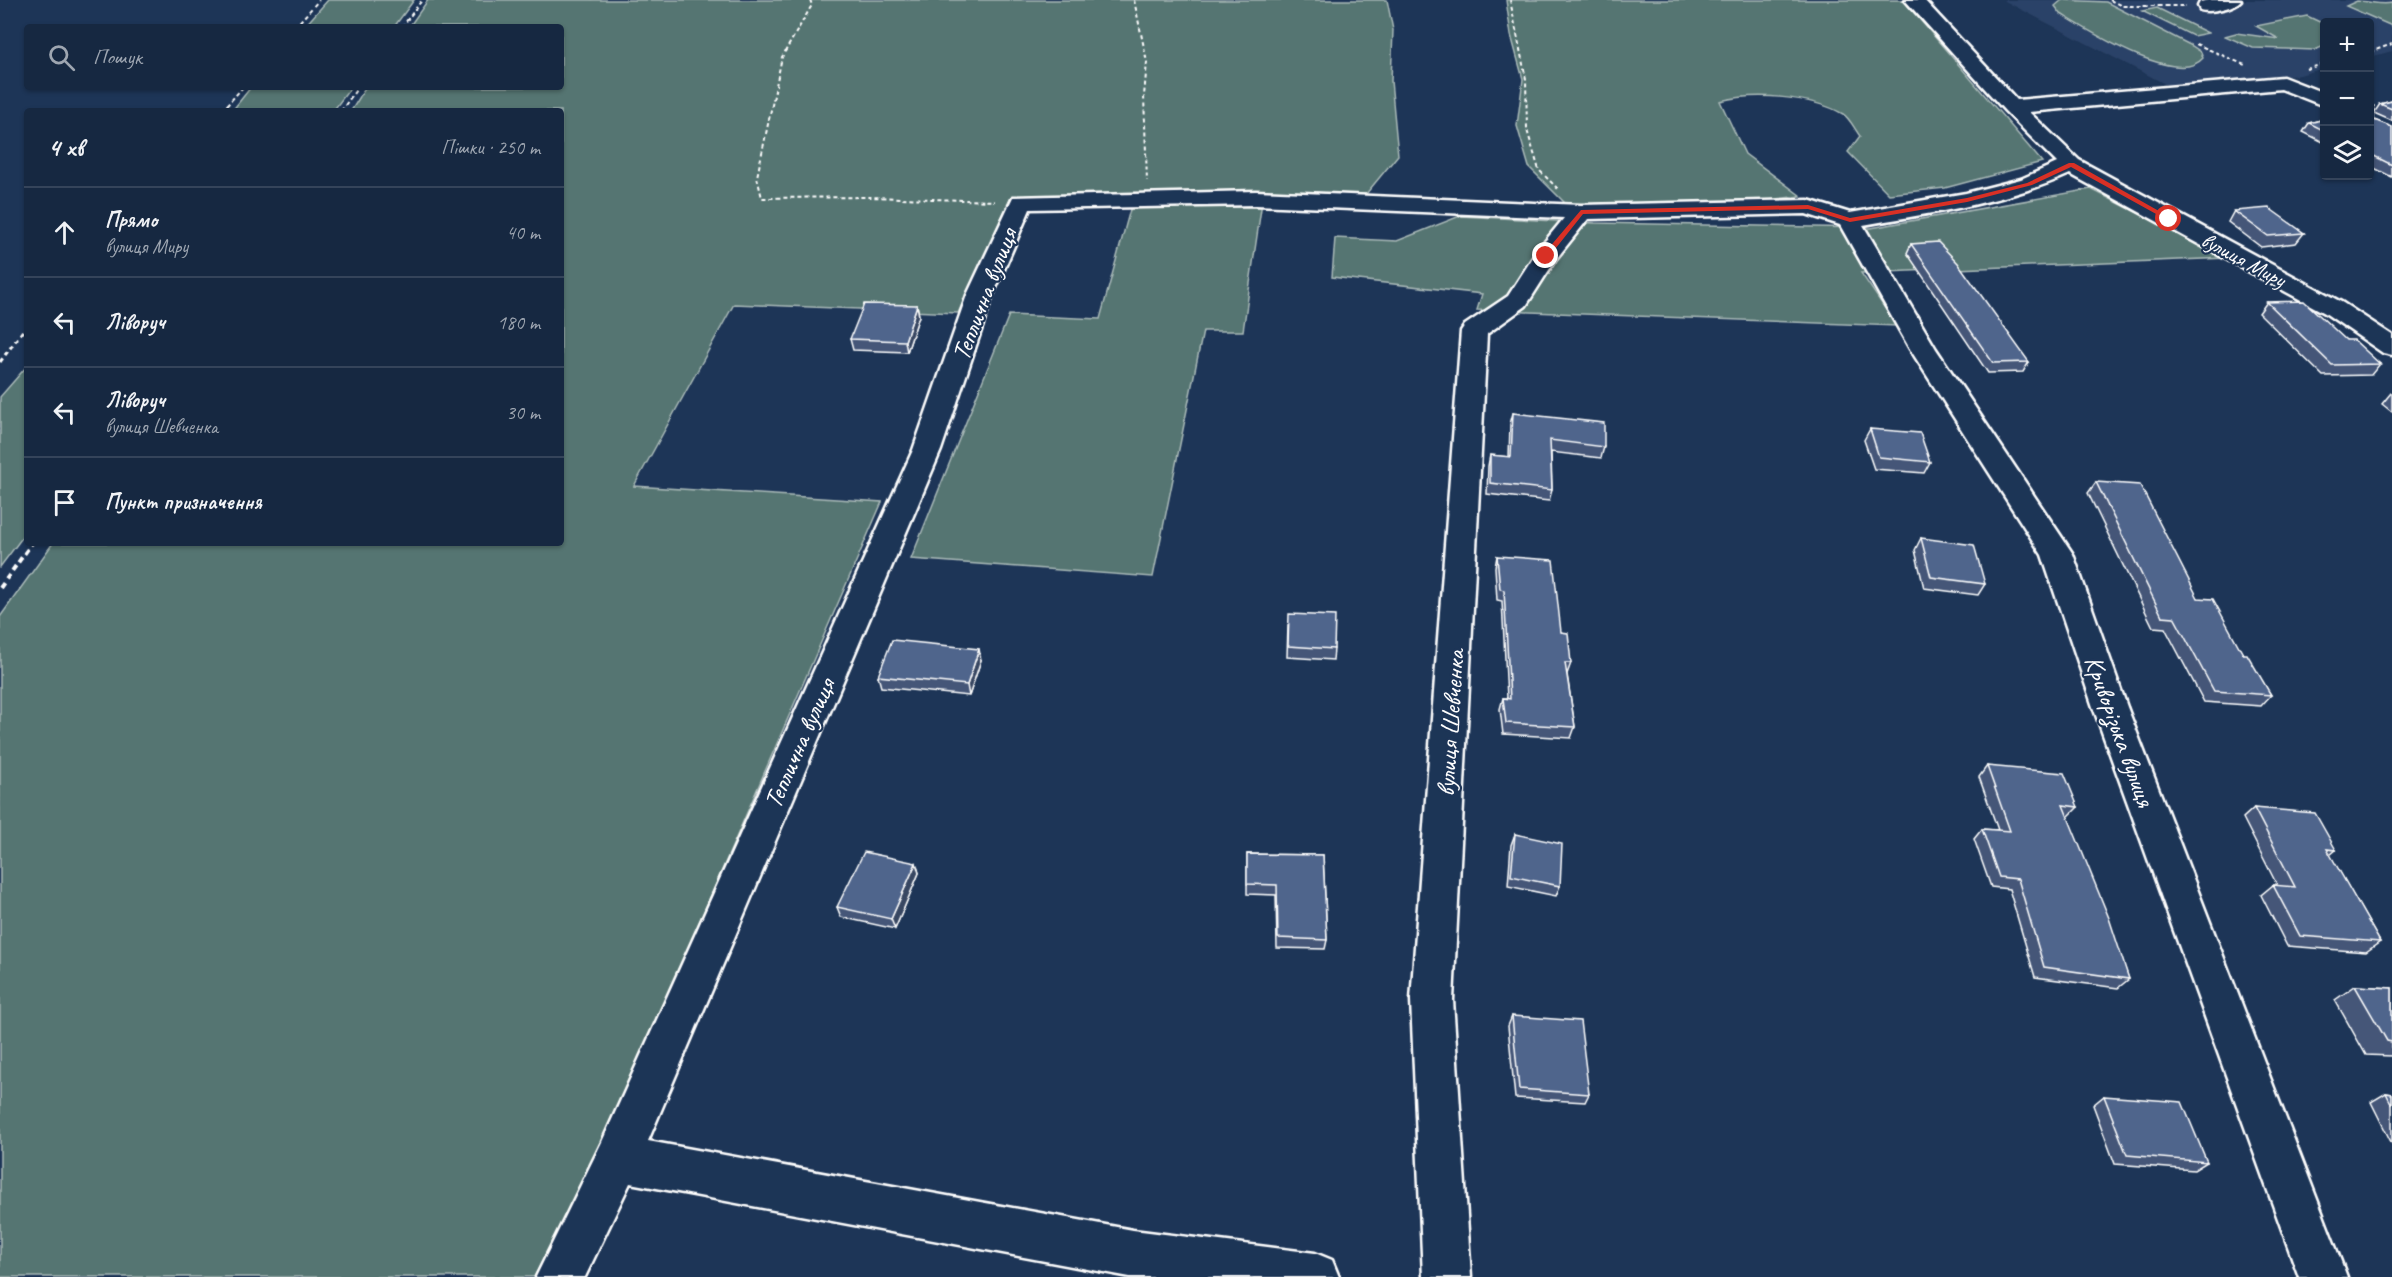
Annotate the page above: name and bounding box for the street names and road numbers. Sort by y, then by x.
street label: Теплична вулиця [944,222,1025,365]
street label: вулиця Миру [2197,226,2292,294]
street label: вулиця Шевченка [1429,646,1472,797]
street label: Криворізька вулиця [2076,651,2163,813]
street label: Теплична вулиця [756,671,844,813]

